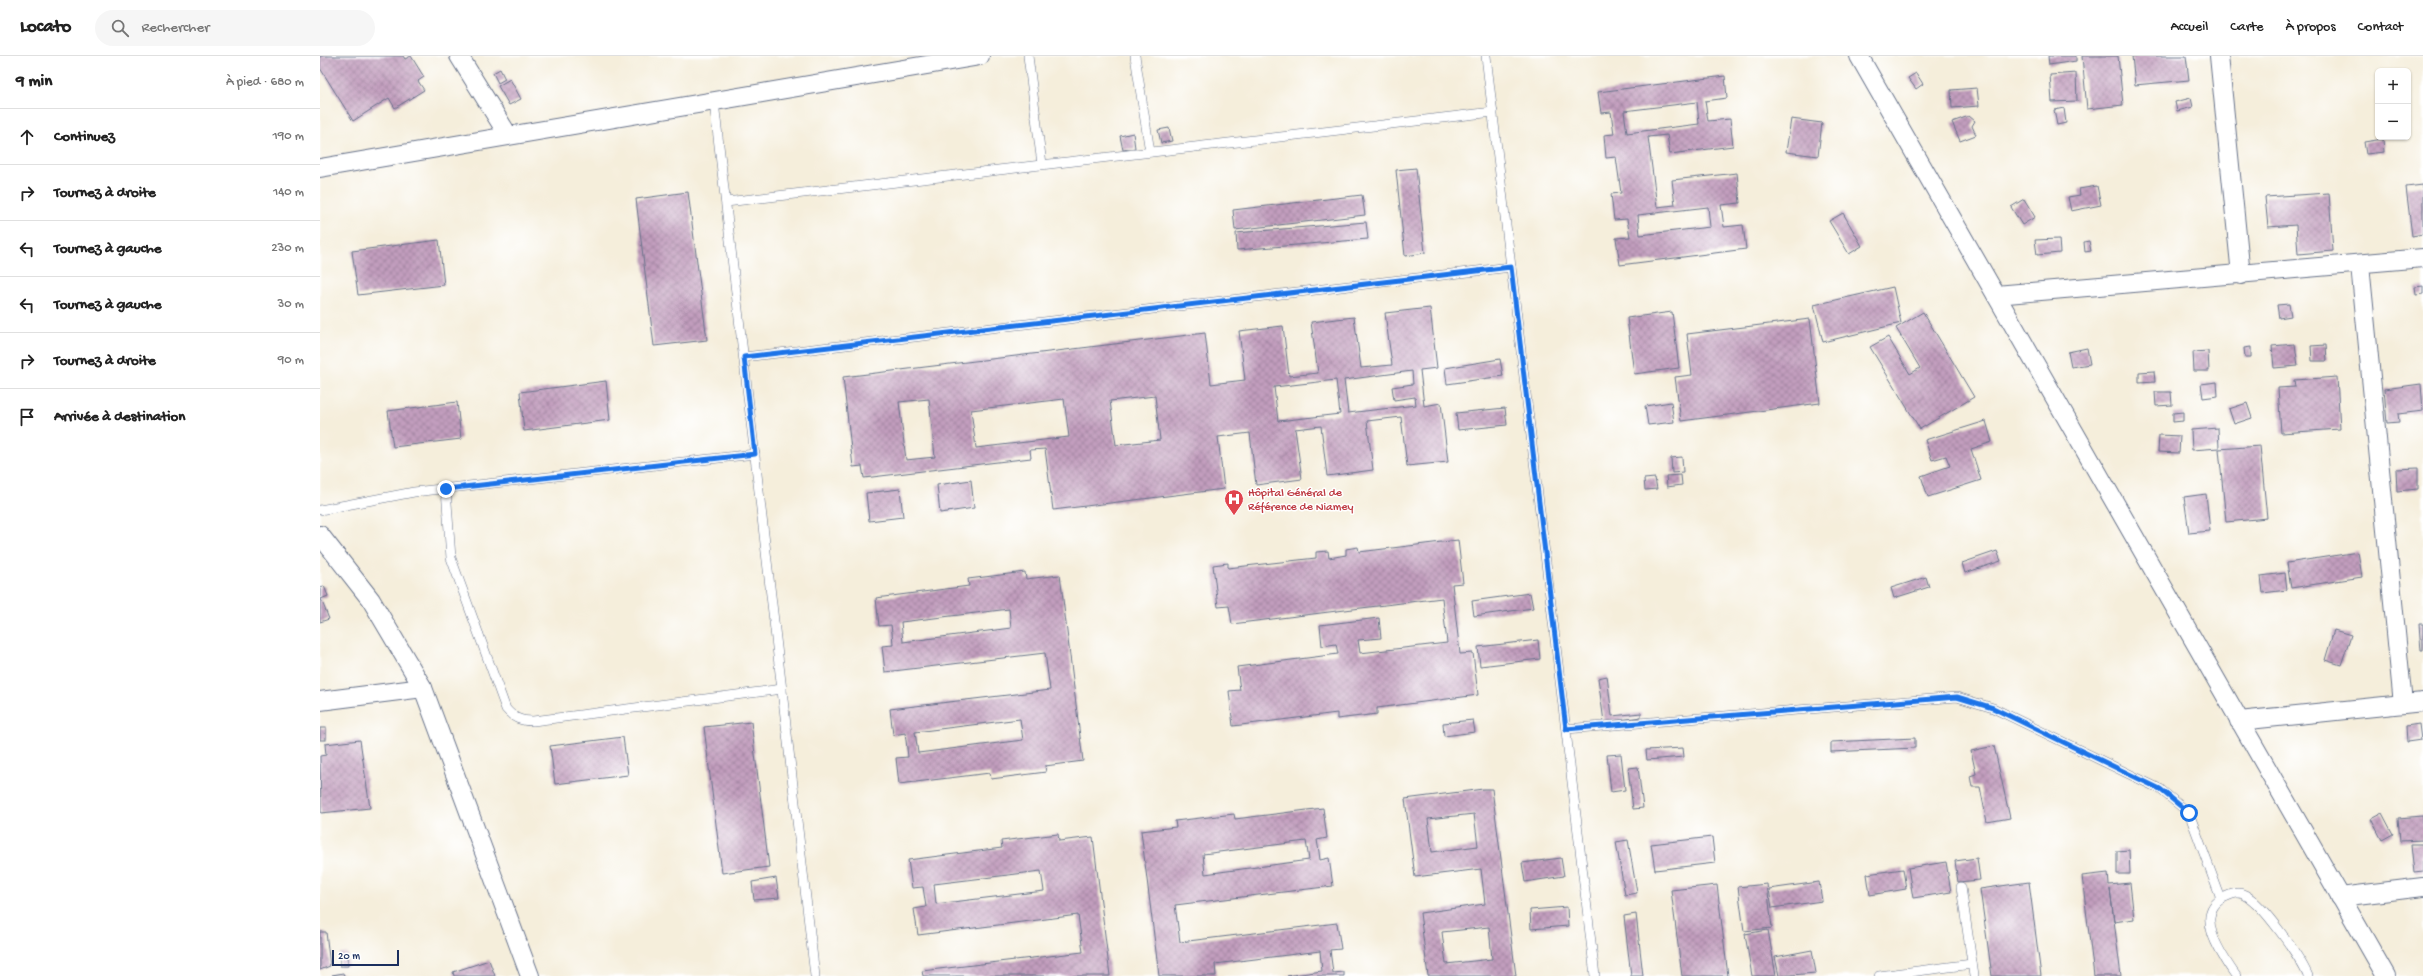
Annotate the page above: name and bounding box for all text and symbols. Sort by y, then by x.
search box [95,10,375,46]
text: Locato [20,16,71,39]
icon: search [109,17,131,39]
text: Rechercher [141,19,209,37]
text: Accueil [2171,19,2208,36]
text: Carte [2230,19,2264,36]
text: À propos [2286,19,2336,36]
text: Contact [2358,19,2403,36]
map controls [2375,68,2411,140]
button: + [2375,68,2411,104]
text: 9 min [16,72,52,92]
text: À pied · 680 m [226,75,304,90]
button: − [2375,104,2411,140]
icon: ahead [16,126,38,148]
text: Continuez [54,128,115,146]
text: 190 m [273,129,304,144]
icon: right [16,182,38,204]
text: Tournez à droite [54,184,156,202]
text: 140 m [273,185,304,200]
icon: left [16,238,38,260]
text: Tournez à gauche [54,240,162,258]
text: 230 m [271,241,304,256]
icon: left [16,294,38,316]
text: Tournez à gauche [54,296,162,314]
text: 30 m [278,297,304,312]
icon: right [16,350,38,372]
text: Tournez à droite [54,352,156,370]
text: 90 m [278,353,304,368]
icon: arrive [16,406,38,428]
text: Arrivée à destination [54,408,185,426]
route end [437,480,455,498]
place label: Hôpital Général de Référence de Niamey [1248,487,1353,515]
hospital icon: Hôpital Général de Référence de Niamey [1223,488,1245,516]
route start [2180,804,2198,822]
scale bar [332,948,399,967]
text: 20 m [338,951,360,963]

